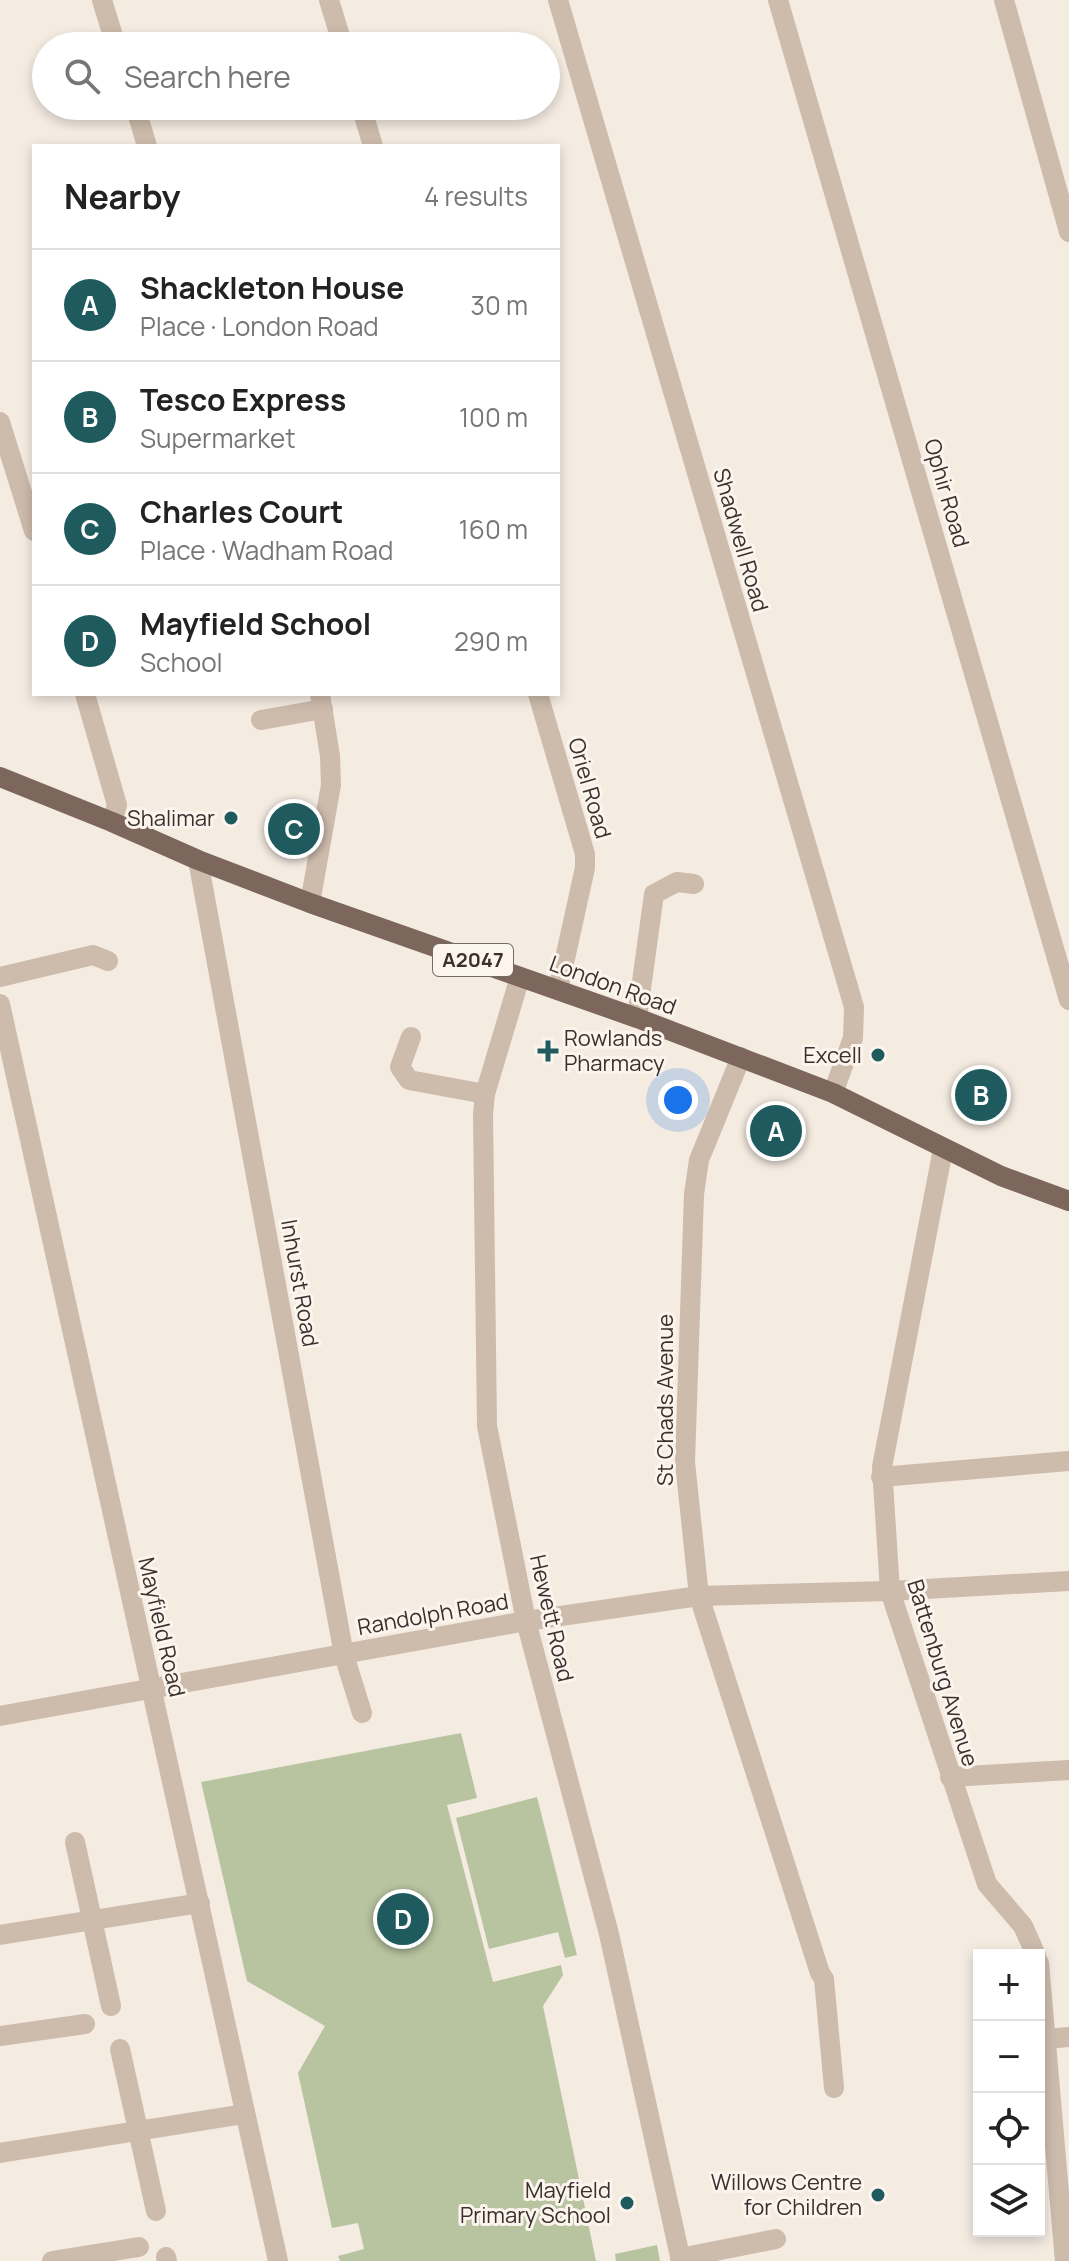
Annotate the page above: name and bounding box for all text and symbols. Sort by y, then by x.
search box [32,32,560,120]
icon: search [60,54,104,98]
text: Search here [124,56,291,97]
text: Nearby [64,173,180,219]
text: 4 results [424,178,528,214]
text: Shackleton House [140,267,404,308]
text: A [81,287,99,323]
text: 30 m [471,287,528,323]
text: Place · London Road [140,308,379,344]
text: Tesco Express [140,379,346,420]
text: B [82,399,98,435]
text: 100 m [459,399,528,435]
text: Supermarket [140,420,296,456]
street label: Ophir Road [917,435,977,551]
street label: Shadwell Road [706,465,776,615]
text: Charles Court [140,491,343,532]
text: C [80,511,100,547]
text: 160 m [459,511,528,547]
text: Place · Wadham Road [140,532,393,568]
text: Mayfield School [140,603,371,644]
text: D [81,623,99,659]
text: 290 m [454,623,528,659]
text: School [140,644,223,680]
street label: Oriel Road [561,734,619,842]
pin: C [268,799,320,859]
place label: Shalimar [127,803,215,833]
marker: Shalimar [222,809,240,827]
road number: A2047 [433,944,513,976]
street label: London Road [545,948,681,1022]
place label: Rowlands Pharmacy [564,1023,665,1078]
place label: Excell [803,1040,862,1070]
marker: Rowlands Pharmacy [539,1042,557,1060]
marker: Excell [869,1046,887,1064]
pin: B [955,1065,1007,1125]
your location [658,1080,698,1120]
pin: A [750,1101,802,1161]
street label: Inhurst Road [274,1217,326,1349]
street label: St Chads Avenue [650,1314,680,1486]
street label: Hewett Road [523,1551,581,1685]
street label: Mayfield Road [131,1554,193,1700]
street label: Battenburg Avenue [900,1576,986,1770]
street label: Randolph Road [355,1586,511,1642]
pin: D [377,1889,429,1949]
map controls [973,1949,1045,2237]
button: + [973,1949,1045,2021]
button: − [973,2021,1045,2093]
button: locate [973,2093,1045,2165]
button: layers [973,2165,1045,2237]
place label: Willows Centre for Children [711,2167,862,2222]
place label: Mayfield Primary School [460,2175,611,2230]
marker: Willows Centre for Children [869,2186,887,2204]
marker: Mayfield Primary School [618,2194,636,2212]

